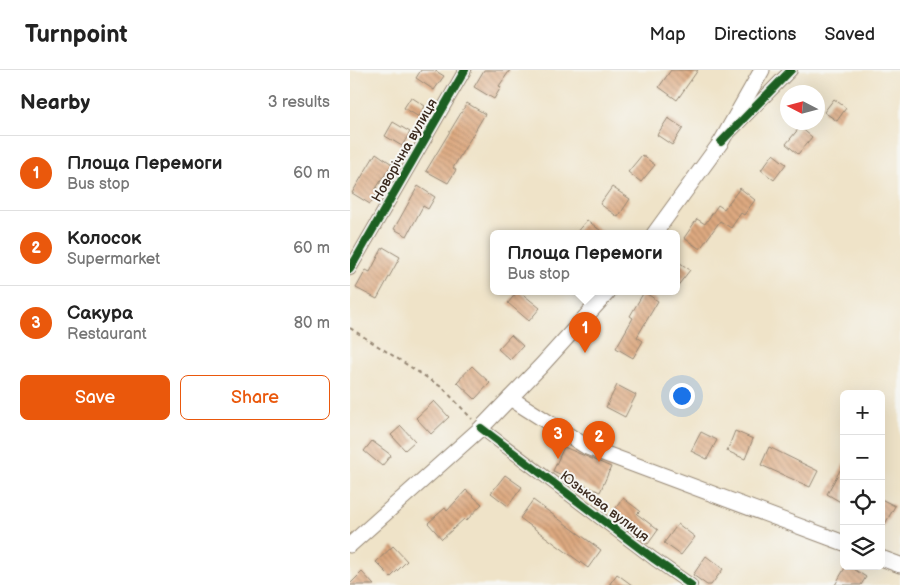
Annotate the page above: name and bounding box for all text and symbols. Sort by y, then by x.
text: Turnpoint [25,20,128,49]
text: Map [650,24,686,45]
text: Directions [714,24,796,45]
text: Saved [824,24,875,45]
north arrow [780,85,825,130]
text: Nearby [20,90,90,115]
text: 3 results [268,93,330,112]
street label: Новорічна вулиця [368,95,441,205]
text: Площа Перемоги [67,152,223,175]
text: 1 [33,164,39,183]
text: 60 m [293,164,330,183]
text: Bus stop [67,175,130,194]
text: Колосок [67,227,141,250]
popup [490,230,680,295]
text: 2 [31,239,41,258]
text: 60 m [293,239,330,258]
text: Площа Перемоги [507,242,663,265]
text: Supermarket [67,250,160,269]
text: Bus stop [507,265,570,284]
text: Сакура [67,302,133,325]
pin: 1 [569,312,601,353]
text: 3 [31,314,41,333]
text: 80 m [294,314,330,333]
text: Restaurant [67,325,147,344]
button: Save [20,375,170,420]
button: Share [180,375,330,420]
your location [669,383,695,409]
map controls [840,390,885,570]
button: + [840,390,885,435]
pin: 3 [542,418,574,459]
pin: 2 [583,421,615,462]
button: − [840,435,885,480]
street label: Юзькова вулиця [557,467,653,545]
button: locate [840,480,885,525]
button: layers [840,525,885,570]

